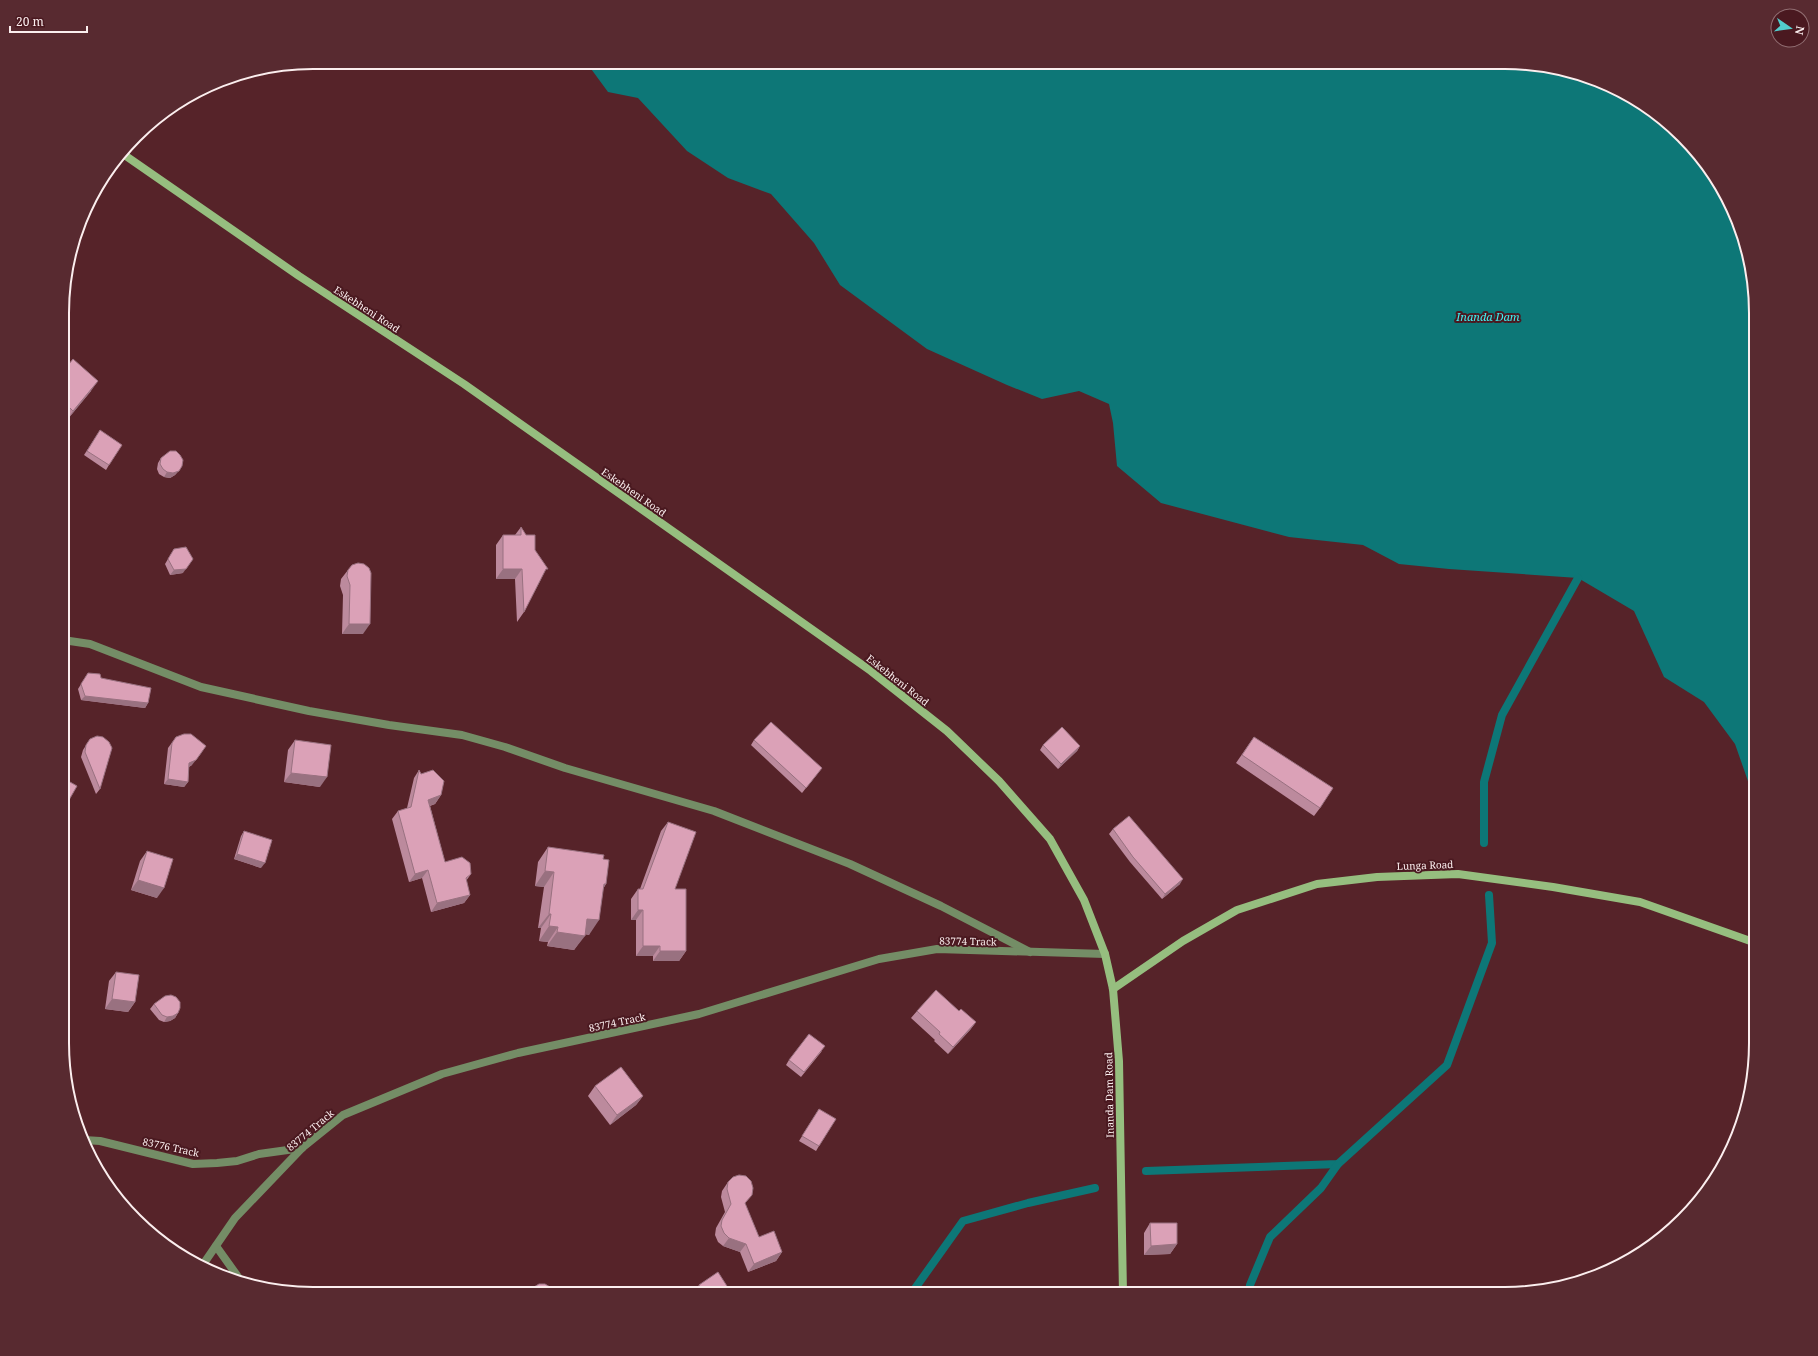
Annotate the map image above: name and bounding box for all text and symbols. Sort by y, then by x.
scale bar [10,8,87,34]
north arrow [1770,8,1810,48]
text: 20 m [16,13,44,30]
text: N [1792,24,1809,37]
street label: Eskebheni Road [331,282,403,336]
water label: Inanda Dam [1455,309,1520,324]
street label: Eskebheni Road [599,464,669,520]
street label: Eskebheni Road [864,651,932,709]
street label: Lunga Road [1396,857,1454,873]
street label: 83774 Track [939,933,997,949]
street label: 83774 Track [587,1009,647,1035]
street label: Inanda Dam Road [1101,1052,1117,1138]
street label: 83774 Track [283,1106,337,1154]
street label: 83776 Track [141,1134,201,1160]

